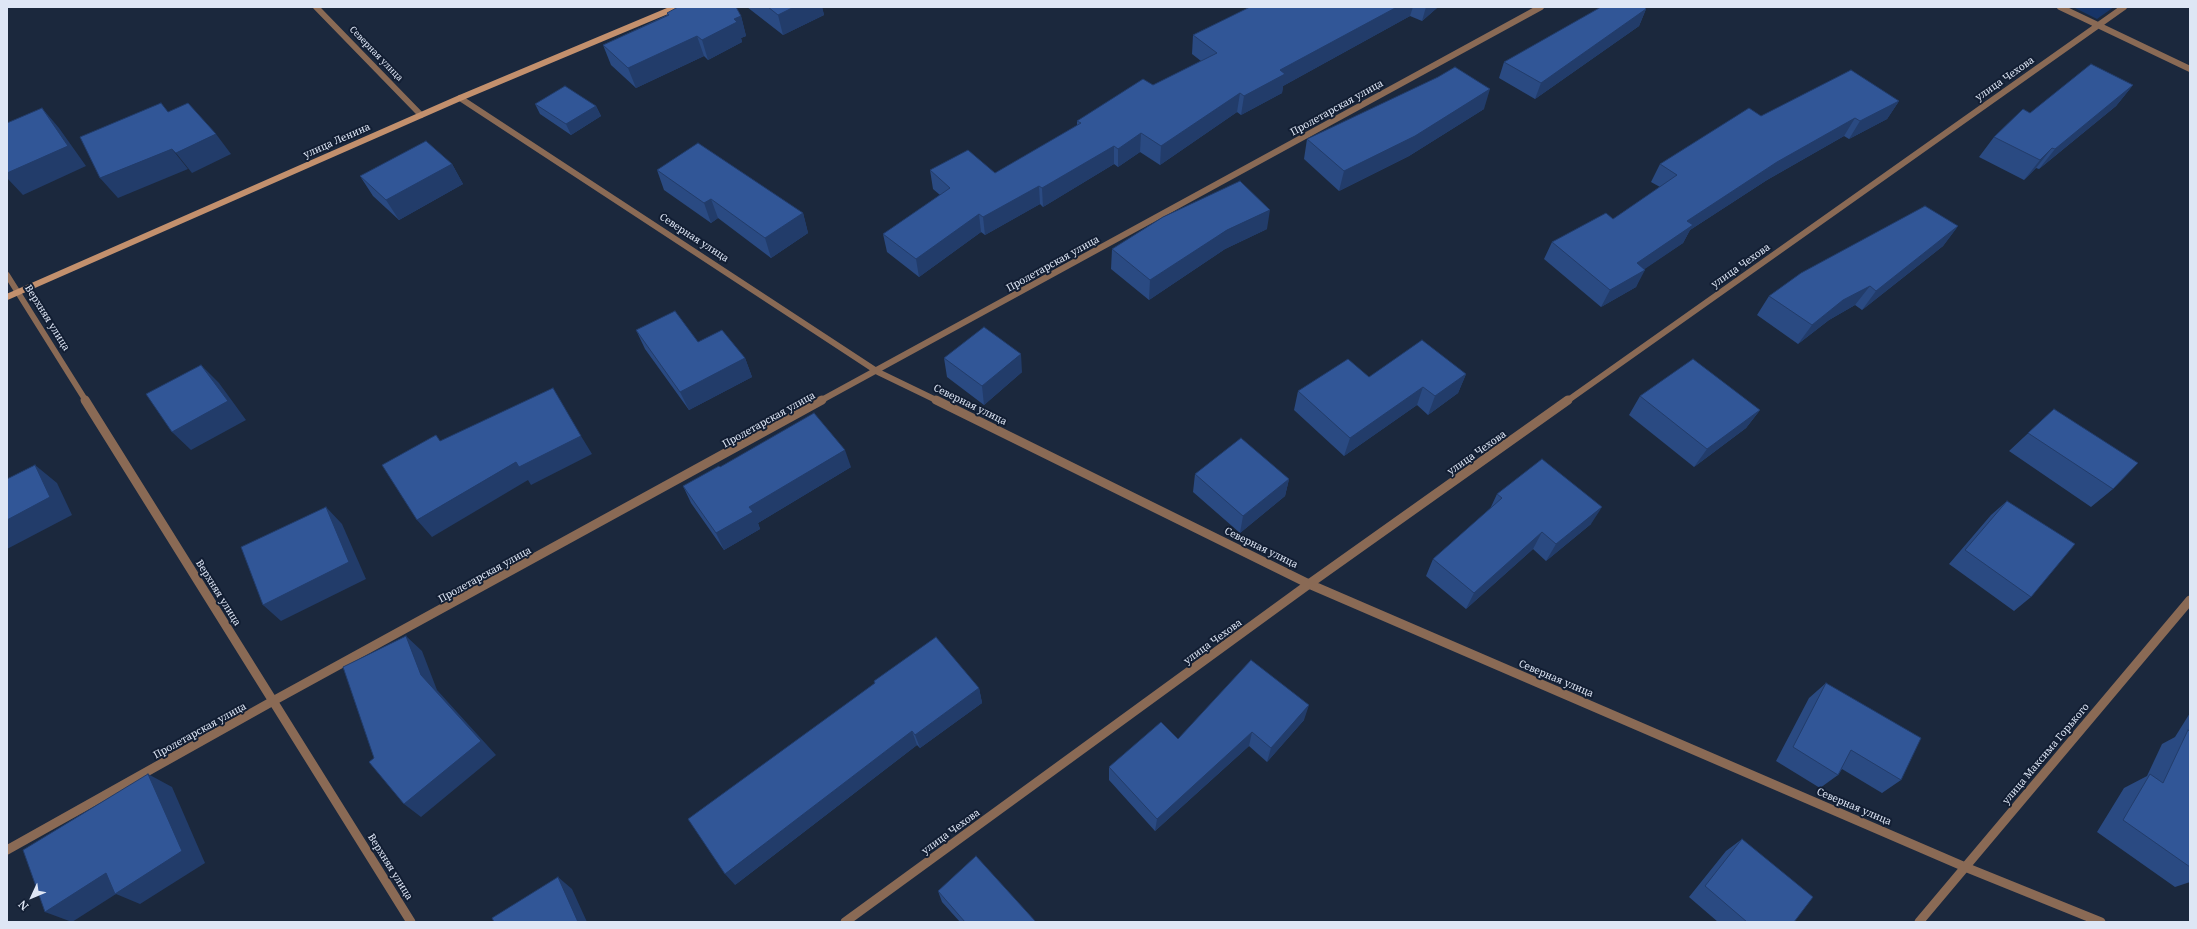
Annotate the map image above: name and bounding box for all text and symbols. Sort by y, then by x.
street label: Северная улица [347,24,405,84]
street label: улица Чехова [1973,54,2037,104]
street label: Пролетарская улица [1288,77,1386,139]
street label: улица Ленина [302,121,372,161]
street label: Северная улица [657,211,731,265]
street label: Пролетарская улица [1004,233,1102,295]
street label: улица Чехова [1709,241,1773,291]
street label: Верхняя улица [22,283,72,353]
street label: Северная улица [931,382,1009,428]
street label: Пролетарская улица [720,389,818,451]
street label: улица Чехова [1445,428,1509,478]
street label: Северная улица [1222,525,1300,571]
street label: Пролетарская улица [436,544,534,606]
street label: Верхняя улица [193,558,243,628]
street label: улица Чехова [1181,617,1245,667]
street label: Северная улица [1517,658,1595,700]
street label: Пролетарская улица [151,700,249,762]
street label: улица Максима Горького [2000,701,2092,807]
street label: Северная улица [1815,786,1893,828]
street label: улица Чехова [919,807,983,857]
street label: Верхняя улица [365,832,415,902]
north arrow [12,877,52,917]
text: N [15,897,31,914]

